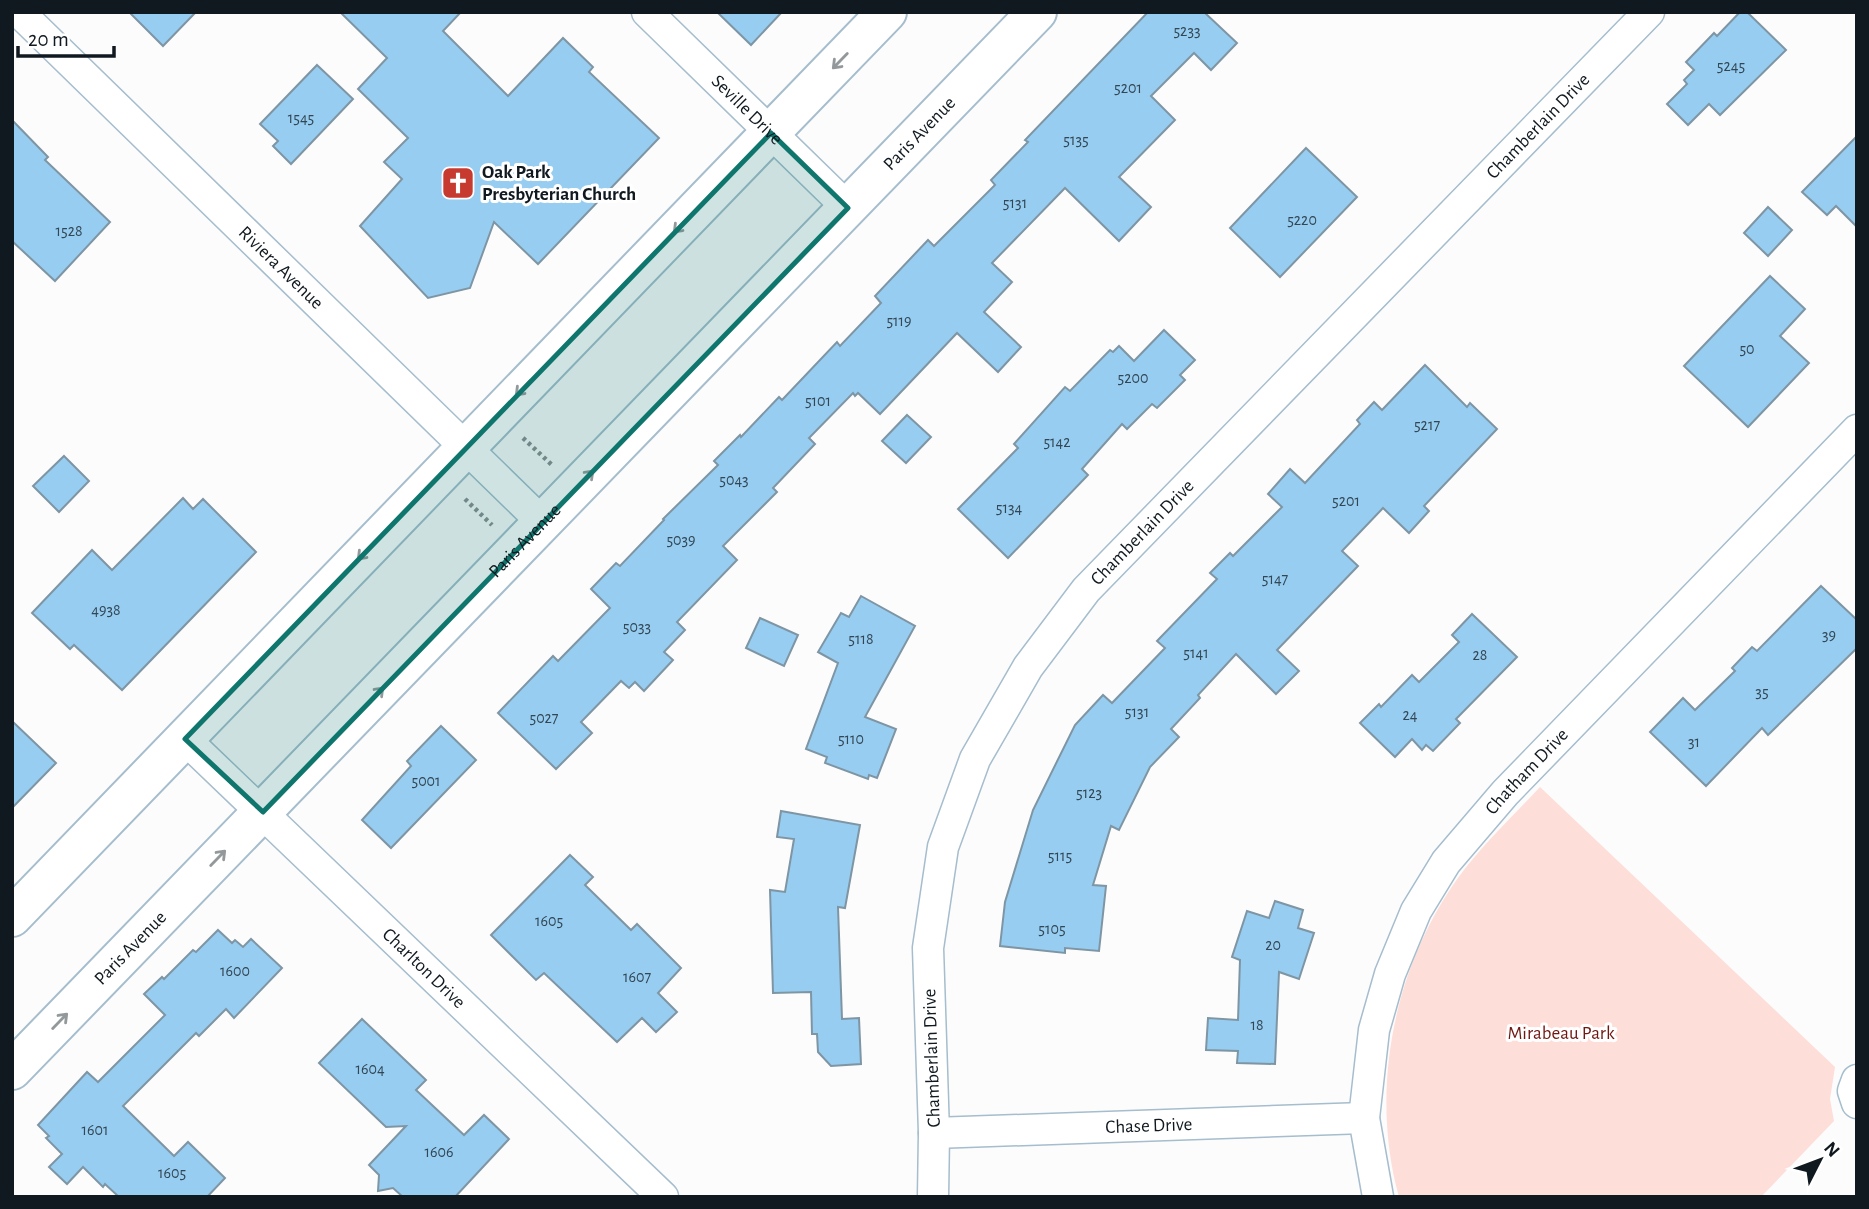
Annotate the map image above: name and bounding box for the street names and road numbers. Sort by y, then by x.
street label: Chamberlain Drive [1483,70,1593,182]
street label: Seville Drive [708,71,786,148]
street label: Paris Avenue [880,93,959,174]
street label: Riviera Avenue [235,222,327,313]
street label: Chamberlain Drive [1087,476,1197,589]
street label: Paris Avenue [485,500,564,581]
street label: Chatham Drive [1482,725,1572,818]
street label: Paris Avenue [91,907,170,988]
street label: Charlton Drive [379,924,469,1012]
street label: Chamberlain Drive [920,988,944,1128]
street label: Chase Drive [1105,1114,1193,1137]

